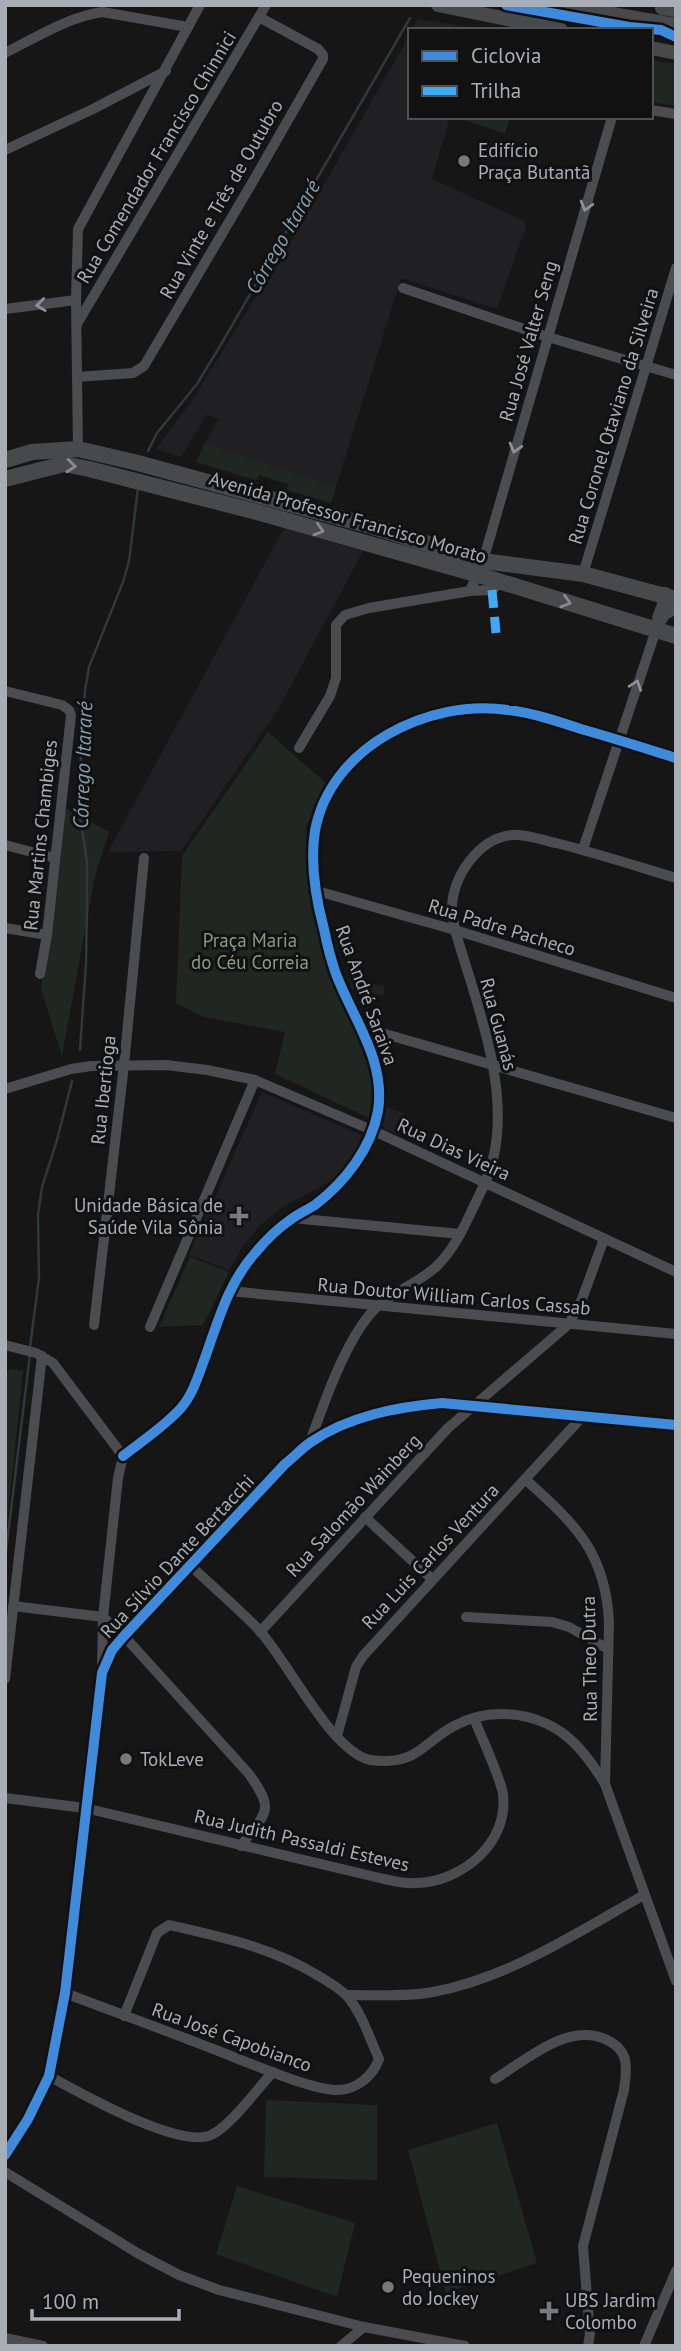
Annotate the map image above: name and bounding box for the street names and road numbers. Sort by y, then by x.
street label: Rua Comendador Francisco Chinnici [71,26,241,288]
street label: Rua Vinte e Três de Outubro [154,95,288,303]
street label: Rua José Valter Seng [494,258,562,424]
street label: Rua Coronel Otaviano da Silveira [563,285,663,547]
street label: Avenida Professor Francisco Morato [207,466,489,568]
street label: Rua Martins Chambiges [18,738,62,932]
street label: Rua Padre Pacheco [425,893,579,961]
street label: Rua André Saraiva [331,922,403,1068]
street label: Rua Guanás [475,975,523,1073]
street label: Rua Ibertioga [85,1034,121,1146]
street label: Rua Dias Vieira [394,1112,514,1186]
street label: Rua Doutor William Carlos Cassab [316,1272,592,1320]
street label: Rua Salomão Wainberg [280,1428,426,1582]
street label: Rua Sílvio Dante Bertacchi [95,1469,259,1643]
street label: Rua Luis Carlos Ventura [356,1478,504,1634]
street label: Rua Theo Dutra [576,1596,602,1722]
street label: Rua Judith Passaldi Esteves [192,1804,412,1876]
street label: Rua José Capobianco [149,1997,315,2077]

